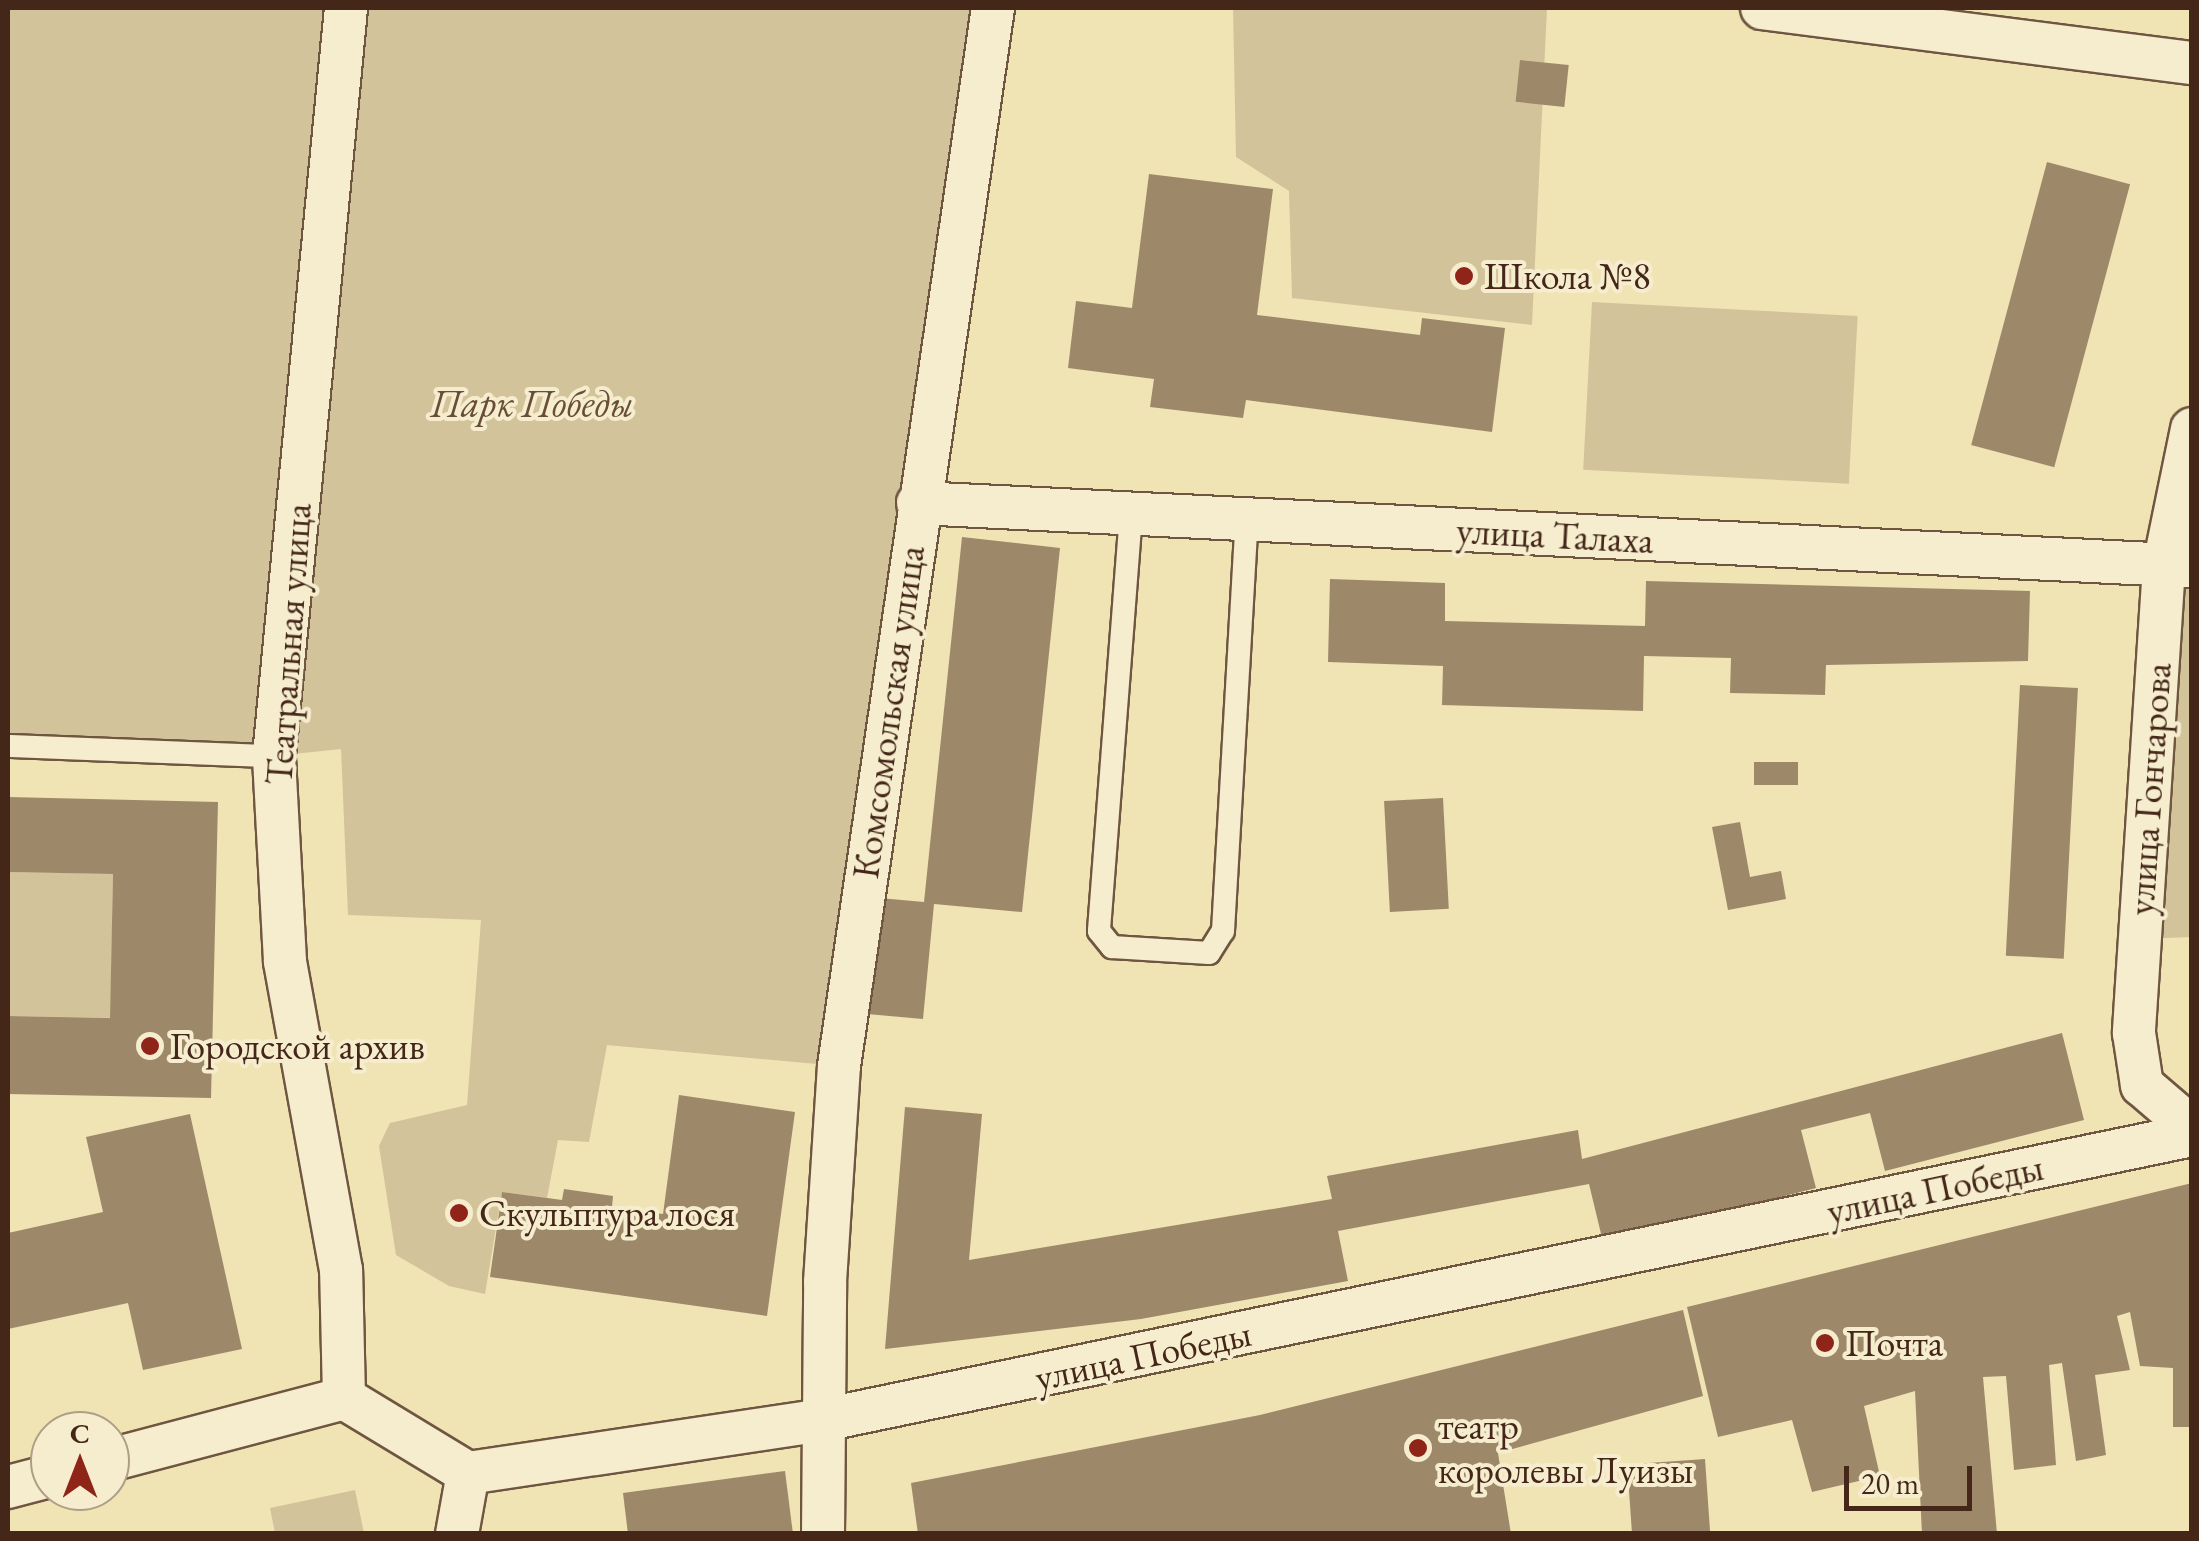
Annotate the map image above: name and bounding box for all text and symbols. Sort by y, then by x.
place label: Школа №8 [1484,253,1651,299]
marker: Школа №8 [1453,265,1475,287]
park label: Парк Победы [430,380,634,426]
street label: Театральная улица [255,502,321,786]
street label: улица Талаха [1455,507,1655,563]
street label: Комсомольская улица [842,543,934,881]
street label: улица Гончарова [2117,661,2181,917]
place label: Городской архив [170,1023,425,1069]
marker: Городской архив [139,1035,161,1057]
street label: улица Победы [1823,1144,2047,1234]
place label: Скульптура лося [479,1190,735,1236]
marker: Скульптура лося [448,1202,470,1224]
street label: улица Победы [1031,1310,1255,1400]
place label: Почта [1845,1320,1943,1366]
marker: Почта [1814,1332,1836,1354]
place label: театр королевы Луизы [1438,1403,1693,1492]
north arrow [30,1411,130,1511]
text: С [70,1415,90,1451]
marker: театр королевы Луизы [1407,1437,1429,1459]
scale bar [1849,1446,1976,1508]
text: 20 m [1861,1464,1919,1503]

